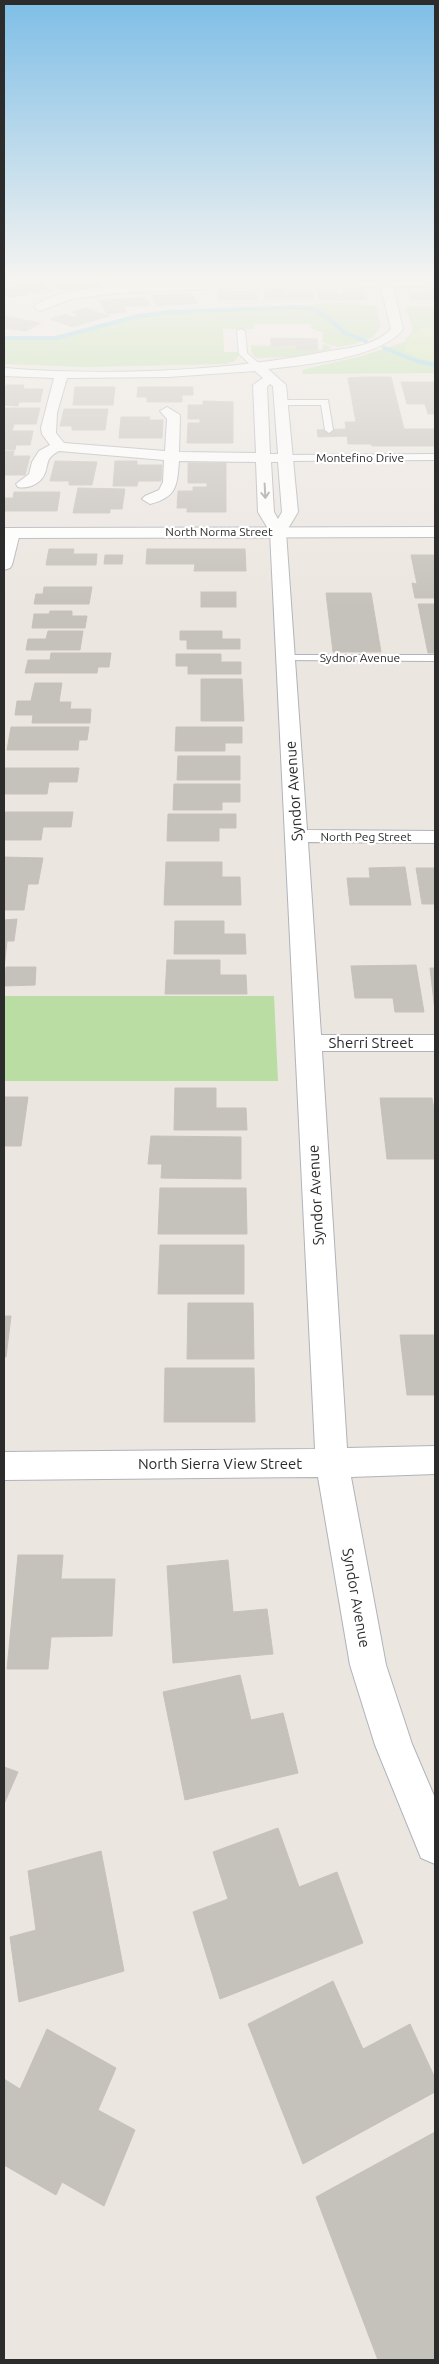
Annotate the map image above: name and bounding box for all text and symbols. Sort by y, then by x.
street label: Montefino Drive [316,451,404,464]
one-way arrow [260,482,269,498]
street label: North Norma Street [165,525,273,538]
street label: Sydnor Avenue [320,651,400,664]
street label: Syndor Avenue [282,740,305,842]
street label: North Peg Street [320,830,412,843]
street label: Sherri Street [328,1034,414,1051]
street label: Syndor Avenue [304,1144,327,1246]
street label: North Sierra View Street [138,1455,302,1472]
street label: Syndor Avenue [339,1547,374,1649]

